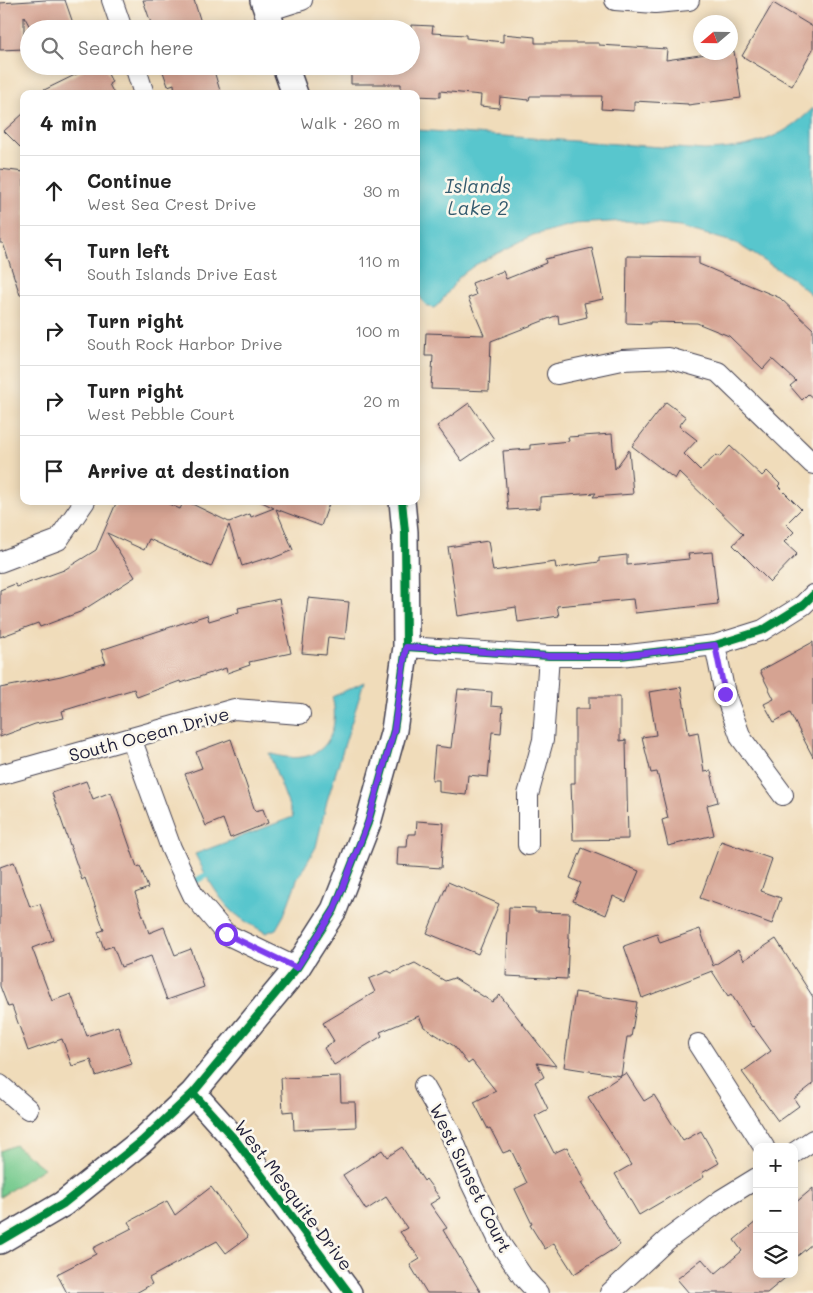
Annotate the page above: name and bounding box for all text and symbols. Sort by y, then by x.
north arrow [693,15,738,60]
search box [20,20,420,75]
icon: search [38,34,66,62]
text: Search here [78,35,194,60]
text: 4 min [40,109,97,136]
text: Walk · 260 m [300,112,400,133]
text: Continue [87,168,172,193]
water label: Islands Lake 2 [445,173,511,220]
icon: ahead [40,177,68,205]
text: 30 m [363,180,400,201]
text: West Sea Crest Drive [87,193,256,214]
text: Turn left [87,238,170,263]
icon: left [40,247,68,275]
text: 110 m [358,250,400,271]
text: South Islands Drive East [87,263,277,284]
text: Turn right [87,308,184,333]
icon: right [40,317,68,345]
text: 100 m [355,320,400,341]
text: South Rock Harbor Drive [87,333,283,354]
text: Turn right [87,378,184,403]
icon: right [40,387,68,415]
text: 20 m [363,390,400,411]
text: West Pebble Court [87,403,235,424]
icon: arrive [40,457,68,485]
text: Arrive at destination [87,458,290,483]
route end [714,683,737,706]
street label: South Ocean Drive [66,701,232,767]
route start [215,923,238,946]
street label: West Sunset Court [424,1099,518,1257]
street label: West Mesquite Drive [229,1115,359,1275]
map controls [753,1143,798,1278]
button: + [753,1143,798,1188]
button: − [753,1188,798,1233]
button: layers [753,1233,798,1278]

